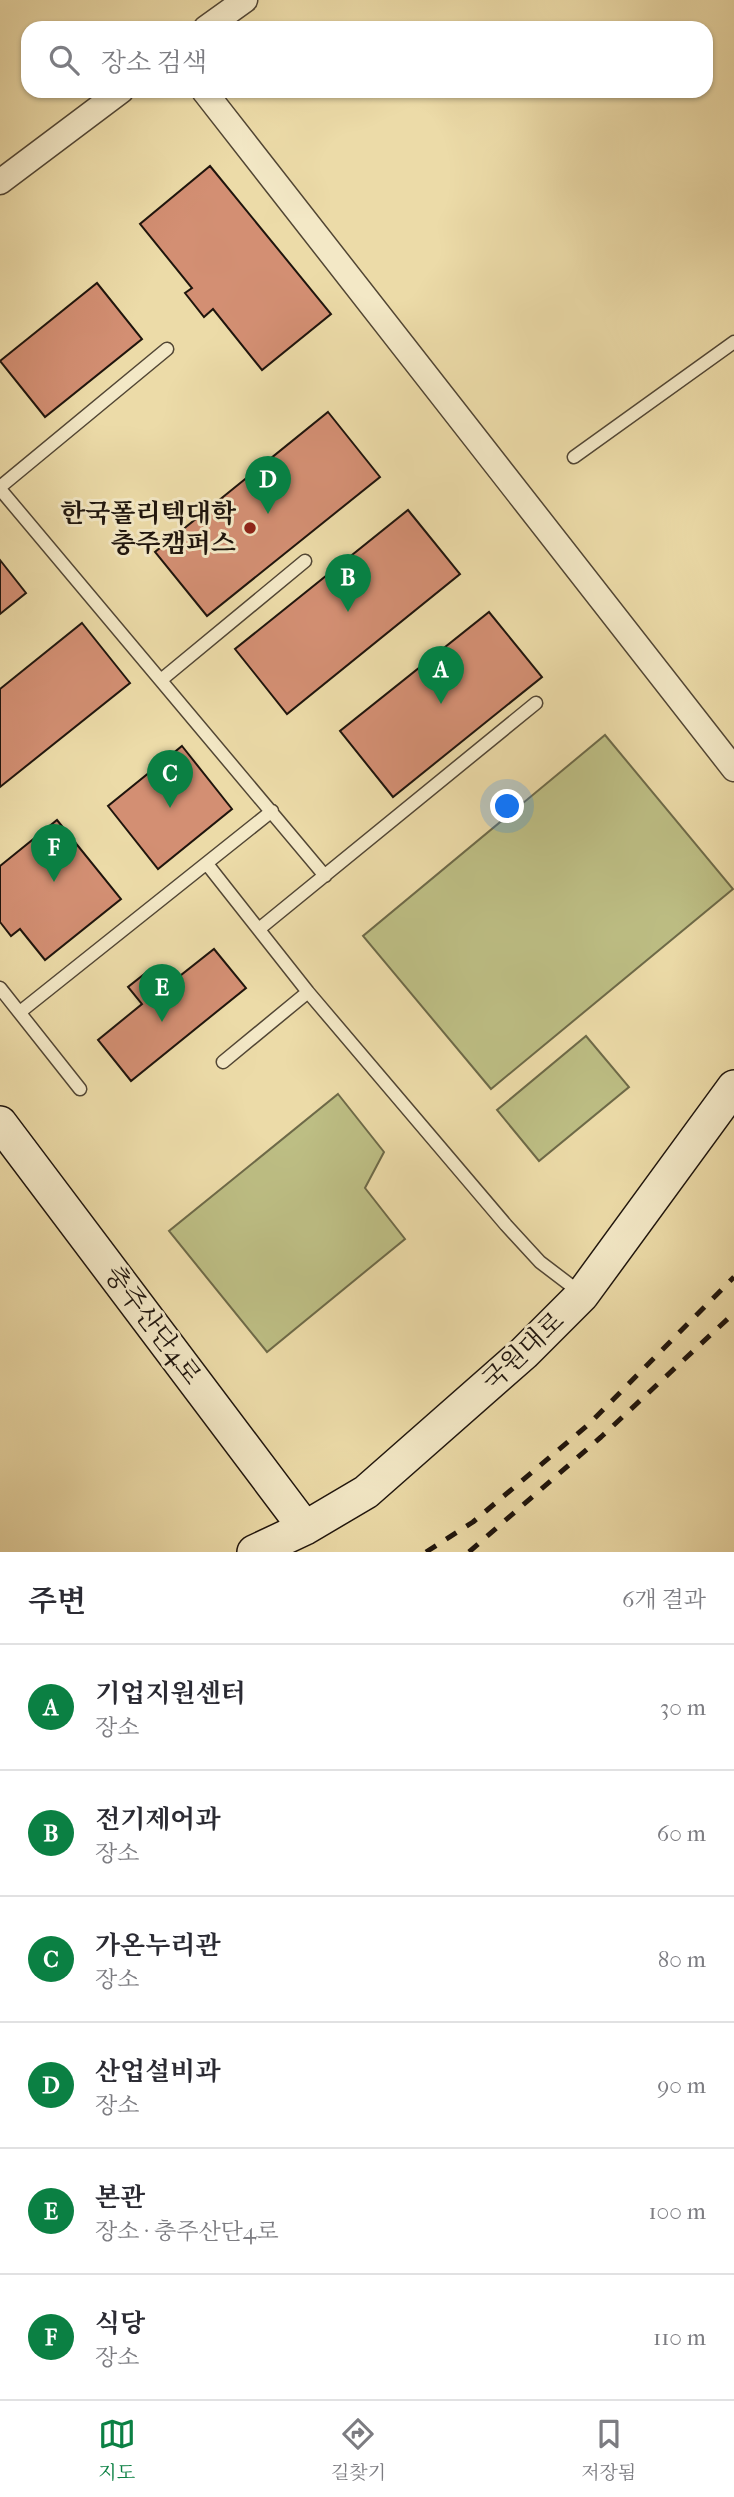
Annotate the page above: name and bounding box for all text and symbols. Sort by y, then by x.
search box [21,21,713,98]
icon: search [45,41,83,79]
text: 장소 검색 [101,47,207,78]
pin: D [245,456,291,514]
place label: 한국폴리텍대학 충주캠퍼스 [60,498,237,559]
marker: 한국폴리텍대학 충주캠퍼스 [242,520,258,536]
pin: B [325,554,371,612]
pin: A [418,646,464,704]
pin: C [147,750,193,808]
your location [490,789,524,823]
pin: F [31,824,77,882]
pin: E [139,964,185,1022]
street label: 충주산단4로 [98,1259,208,1391]
street label: 국원대로 [476,1305,570,1397]
text: 주변 [28,1584,86,1619]
text: 6개 결과 [622,1586,706,1613]
text: 기업지원센터 [95,1678,246,1709]
text: A [44,1694,58,1721]
text: 30 m [660,1694,706,1721]
text: 장소 [95,1714,139,1741]
text: 전기제어과 [95,1804,221,1835]
text: B [44,1820,58,1847]
text: 60 m [657,1820,706,1847]
text: 장소 [95,1840,139,1867]
text: 가온누리관 [95,1930,221,1961]
text: C [43,1946,59,1973]
text: 80 m [658,1946,706,1973]
text: 장소 [95,1966,139,1993]
text: 산업설비과 [95,2056,221,2087]
text: D [42,2072,60,2099]
text: 90 m [657,2072,706,2099]
text: 장소 [95,2092,139,2119]
text: 본관 [95,2182,145,2213]
text: E [44,2198,58,2225]
text: 100 m [648,2198,706,2225]
text: 장소 · 충주산단4로 [95,2218,279,2245]
text: 식당 [95,2308,145,2339]
text: F [45,2324,57,2351]
text: 110 m [653,2324,706,2351]
text: 장소 [95,2344,139,2371]
tab: 지도 [98,2415,136,2484]
tab: 길찾기 [331,2415,386,2484]
tab: 저장됨 [581,2415,636,2484]

